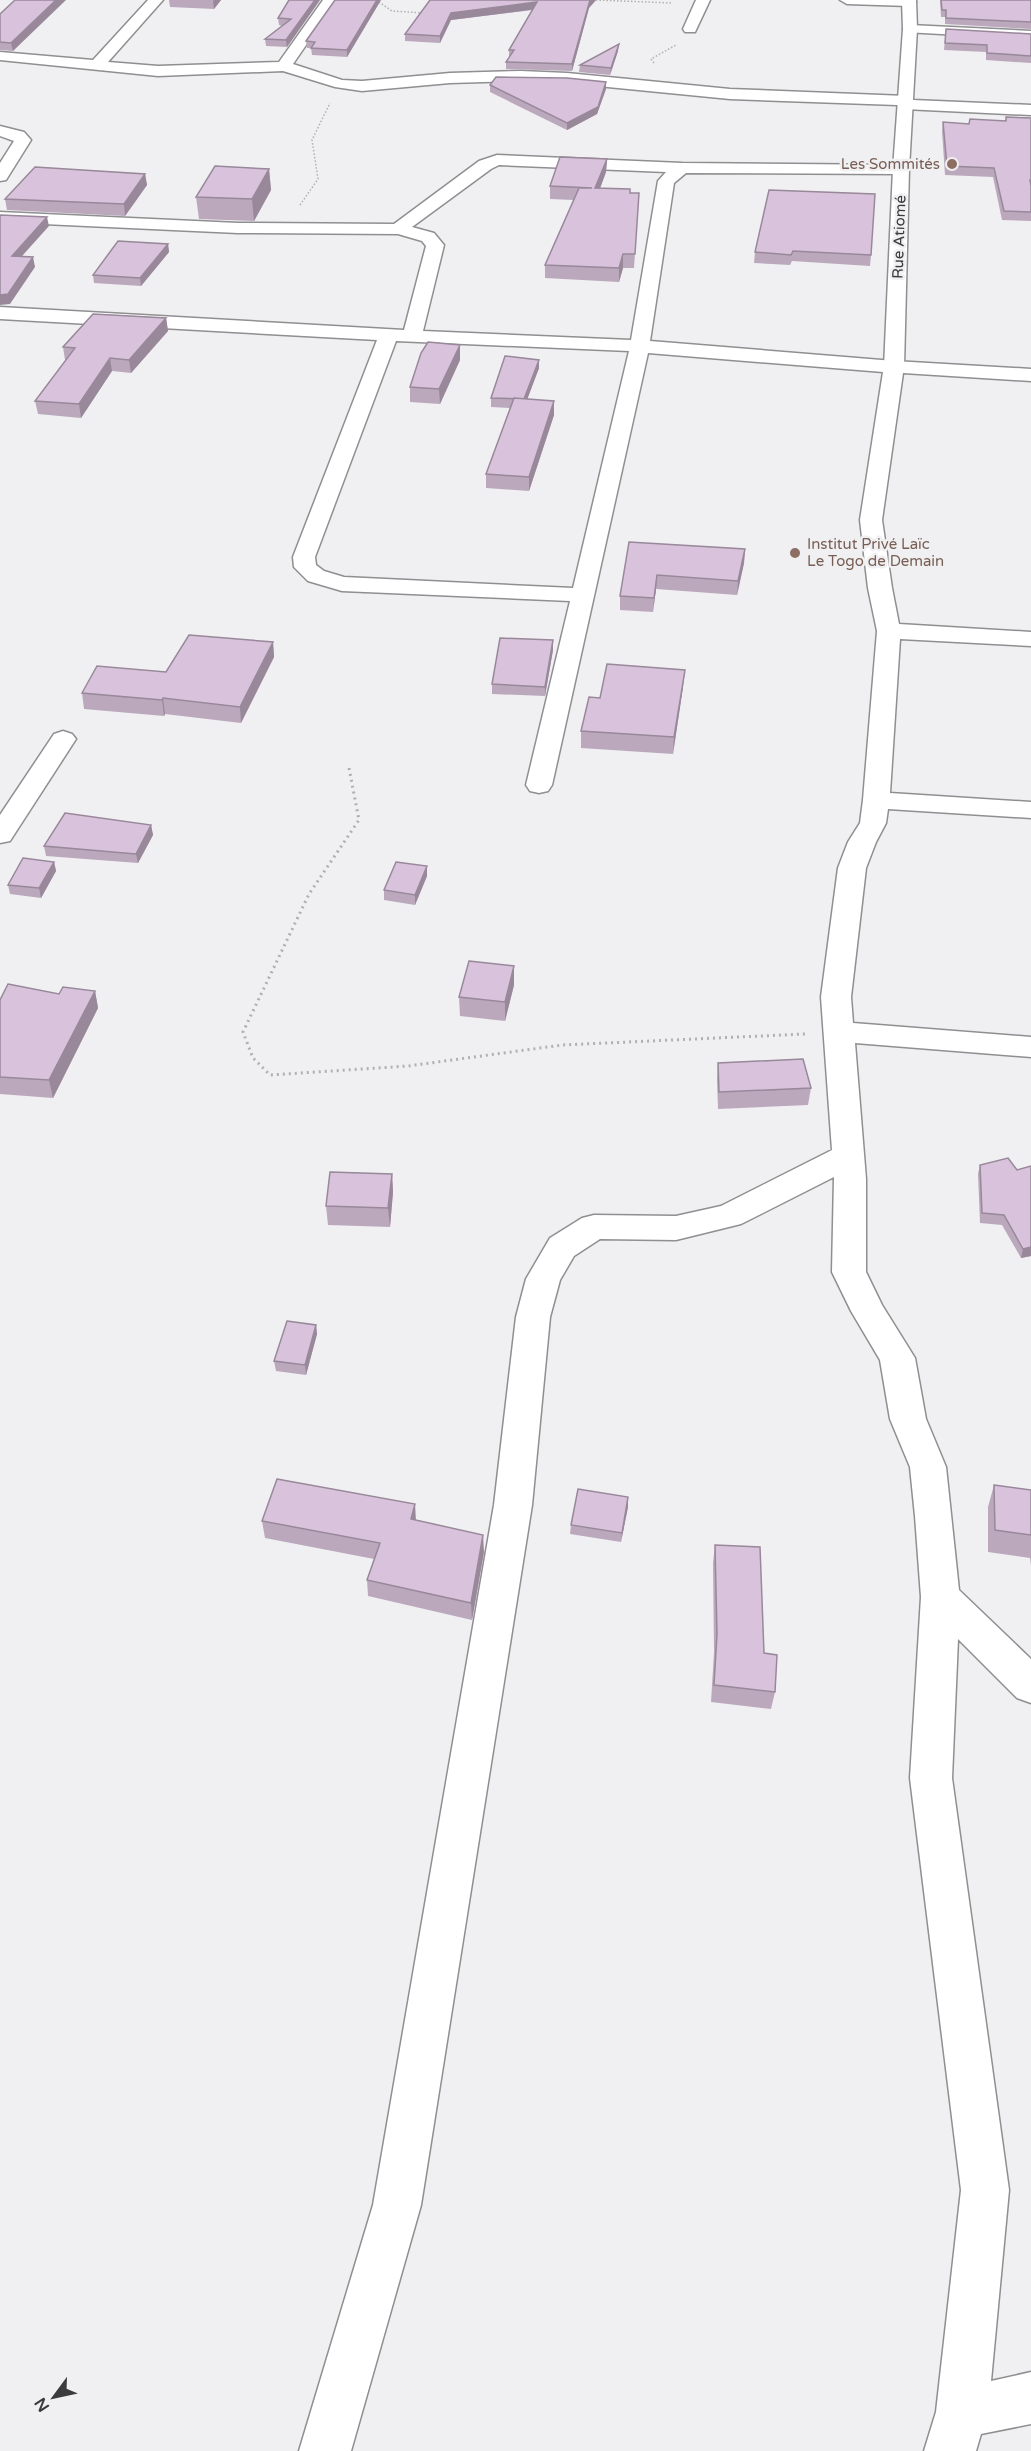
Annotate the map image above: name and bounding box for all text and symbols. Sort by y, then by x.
place label: Les Sommités [841,155,940,173]
marker: Les Sommités [945,157,959,171]
street label: Rue Atiomé [889,195,909,279]
place label: Institut Privé Laïc Le Togo de Demain [807,535,944,570]
marker: Institut Privé Laïc Le Togo de Demain [788,546,802,560]
north arrow [24,2367,84,2427]
text: N [30,2394,54,2415]

